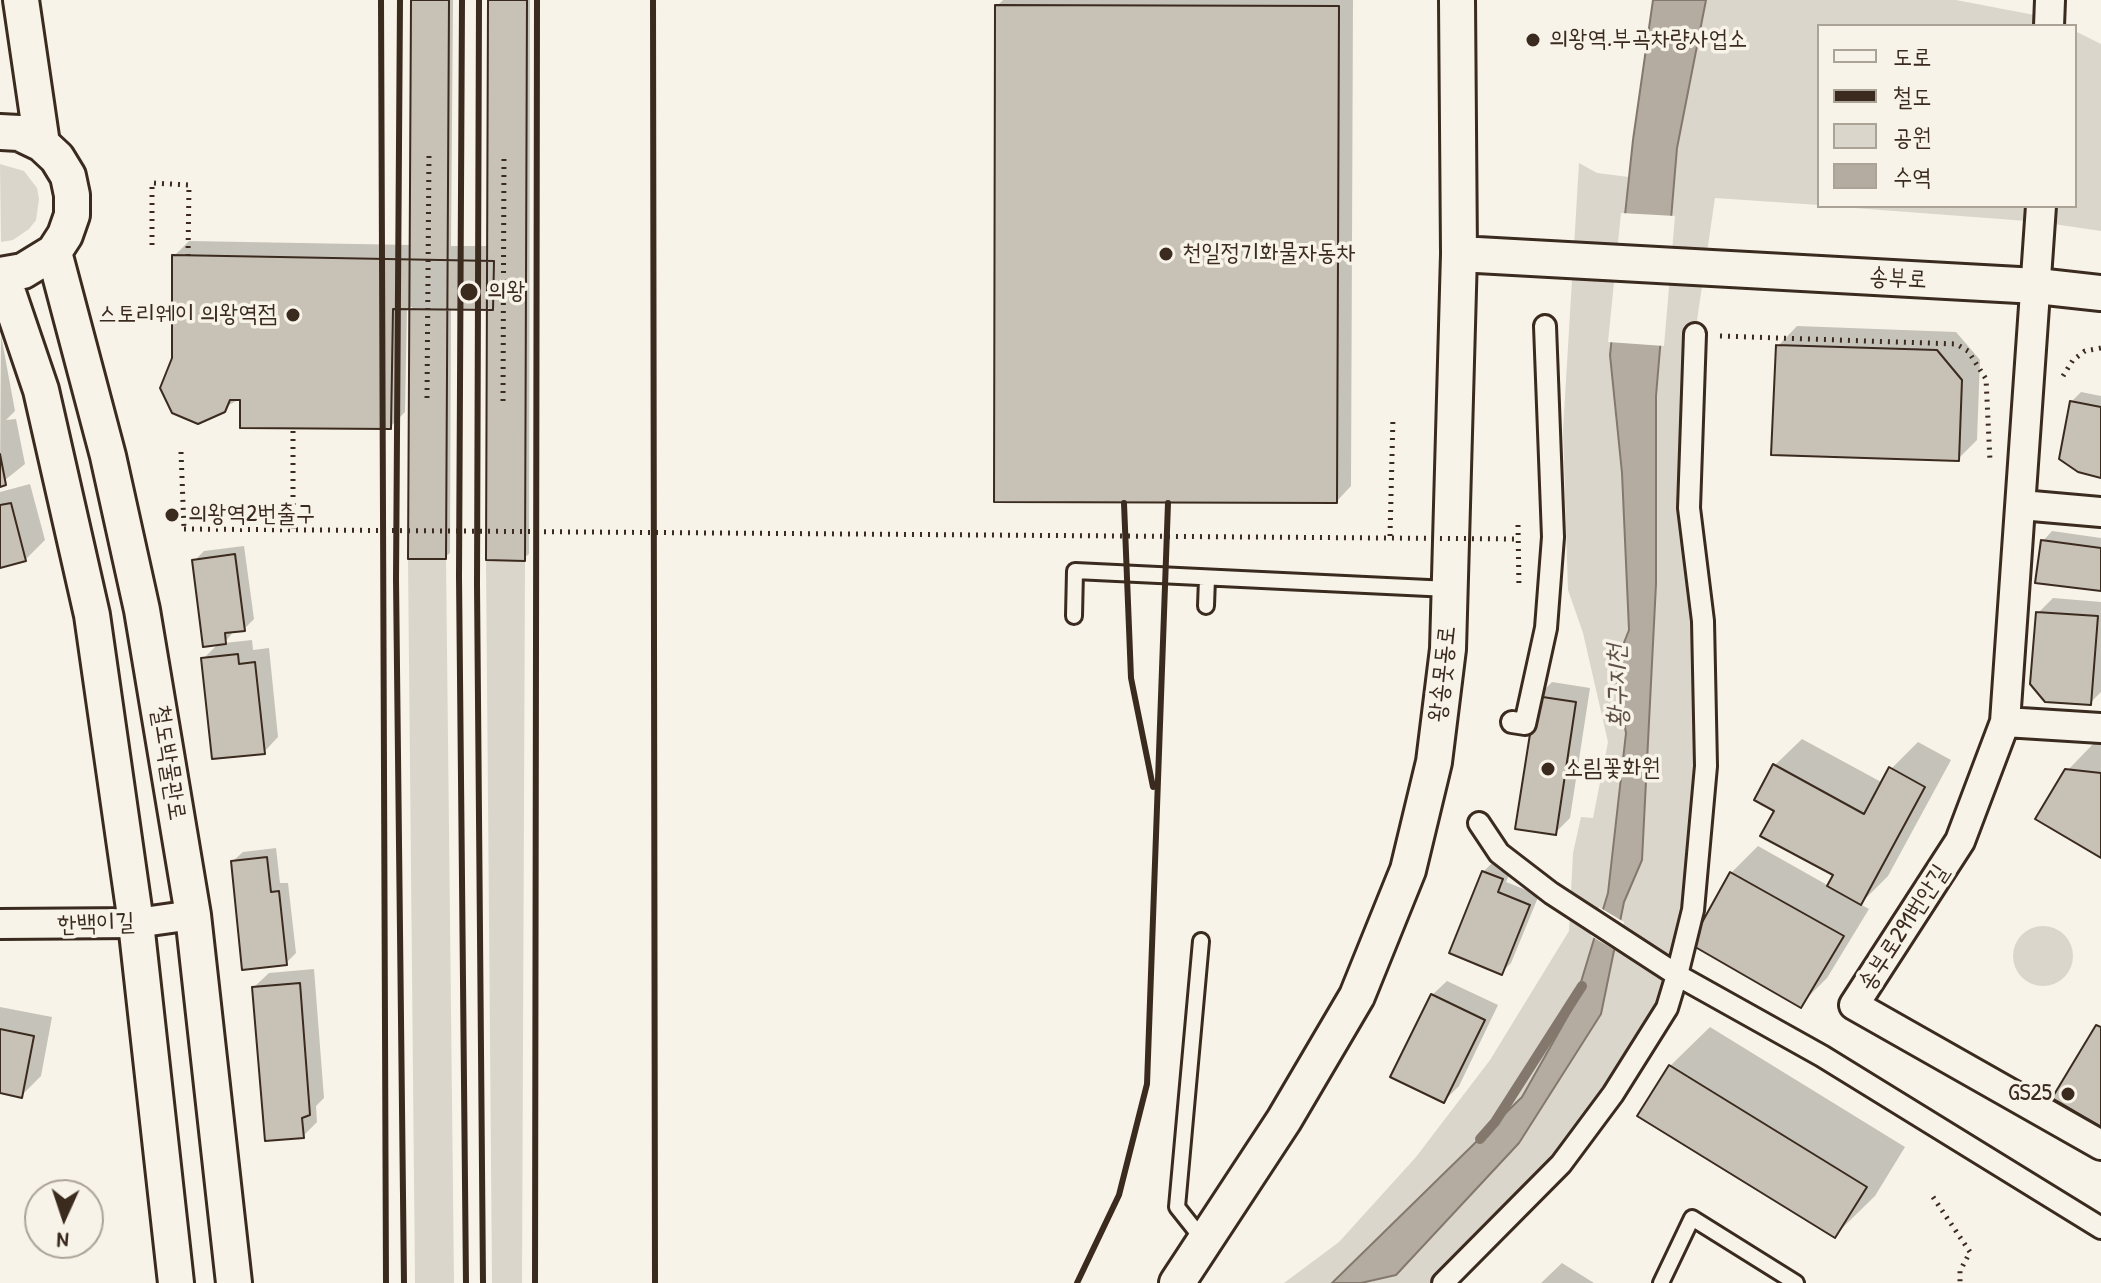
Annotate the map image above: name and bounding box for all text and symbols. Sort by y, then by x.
legend [1817,24,2077,208]
place label: 의왕역.부곡차량사업소 [1549,26,1747,54]
marker: 의왕역.부곡차량사업소 [1524,31,1542,49]
text: 도로 [1893,40,1932,72]
text: 철도 [1893,80,1932,112]
text: 공원 [1893,120,1932,152]
text: 수역 [1893,160,1932,192]
place label: 천일정기화물자동차 [1182,240,1356,268]
marker: 천일정기화물자동차 [1157,245,1175,263]
street label: 송부로 [1868,263,1928,295]
place label: 의왕 [487,278,526,306]
marker: 의왕 [458,281,480,303]
place label: 스토리웨이 의왕역점 [98,301,277,329]
marker: 스토리웨이 의왕역점 [284,306,302,324]
place label: 의왕역2번출구 [188,501,315,529]
marker: 의왕역2번출구 [163,506,181,524]
street label: 왕송못동로 [1424,624,1462,724]
water label: 황구지천 [1602,644,1634,728]
street label: 철도박물관로 [145,704,191,822]
place label: 소림꽃화원 [1564,755,1661,783]
marker: 소림꽃화원 [1539,760,1557,778]
street label: 송부로291번안길 [1853,860,1955,996]
street label: 한백이길 [57,908,135,940]
place label: GS25 [2008,1080,2052,1108]
marker: GS25 [2059,1085,2077,1103]
north arrow [24,1179,104,1259]
text: N [56,1226,69,1256]

